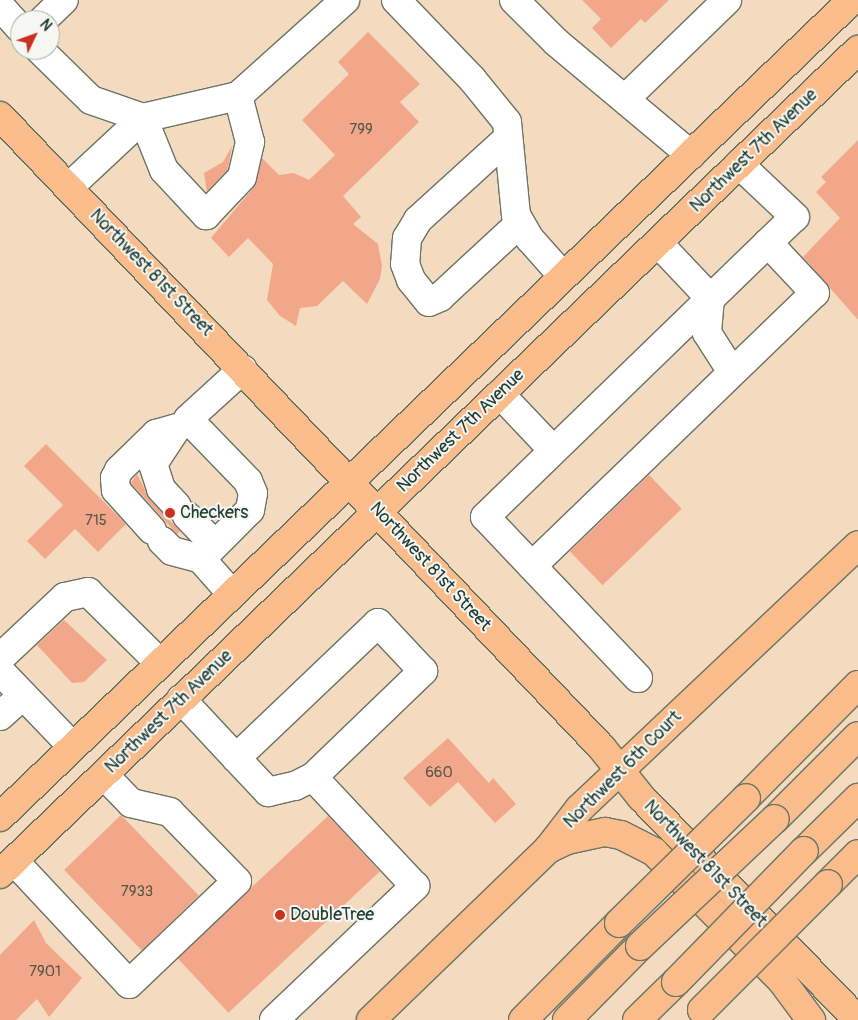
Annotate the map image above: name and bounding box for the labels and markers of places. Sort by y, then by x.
place label: Checkers [180,502,248,524]
marker: Checkers [164,507,176,519]
place label: DoubleTree [290,904,374,926]
marker: DoubleTree [274,909,286,921]

